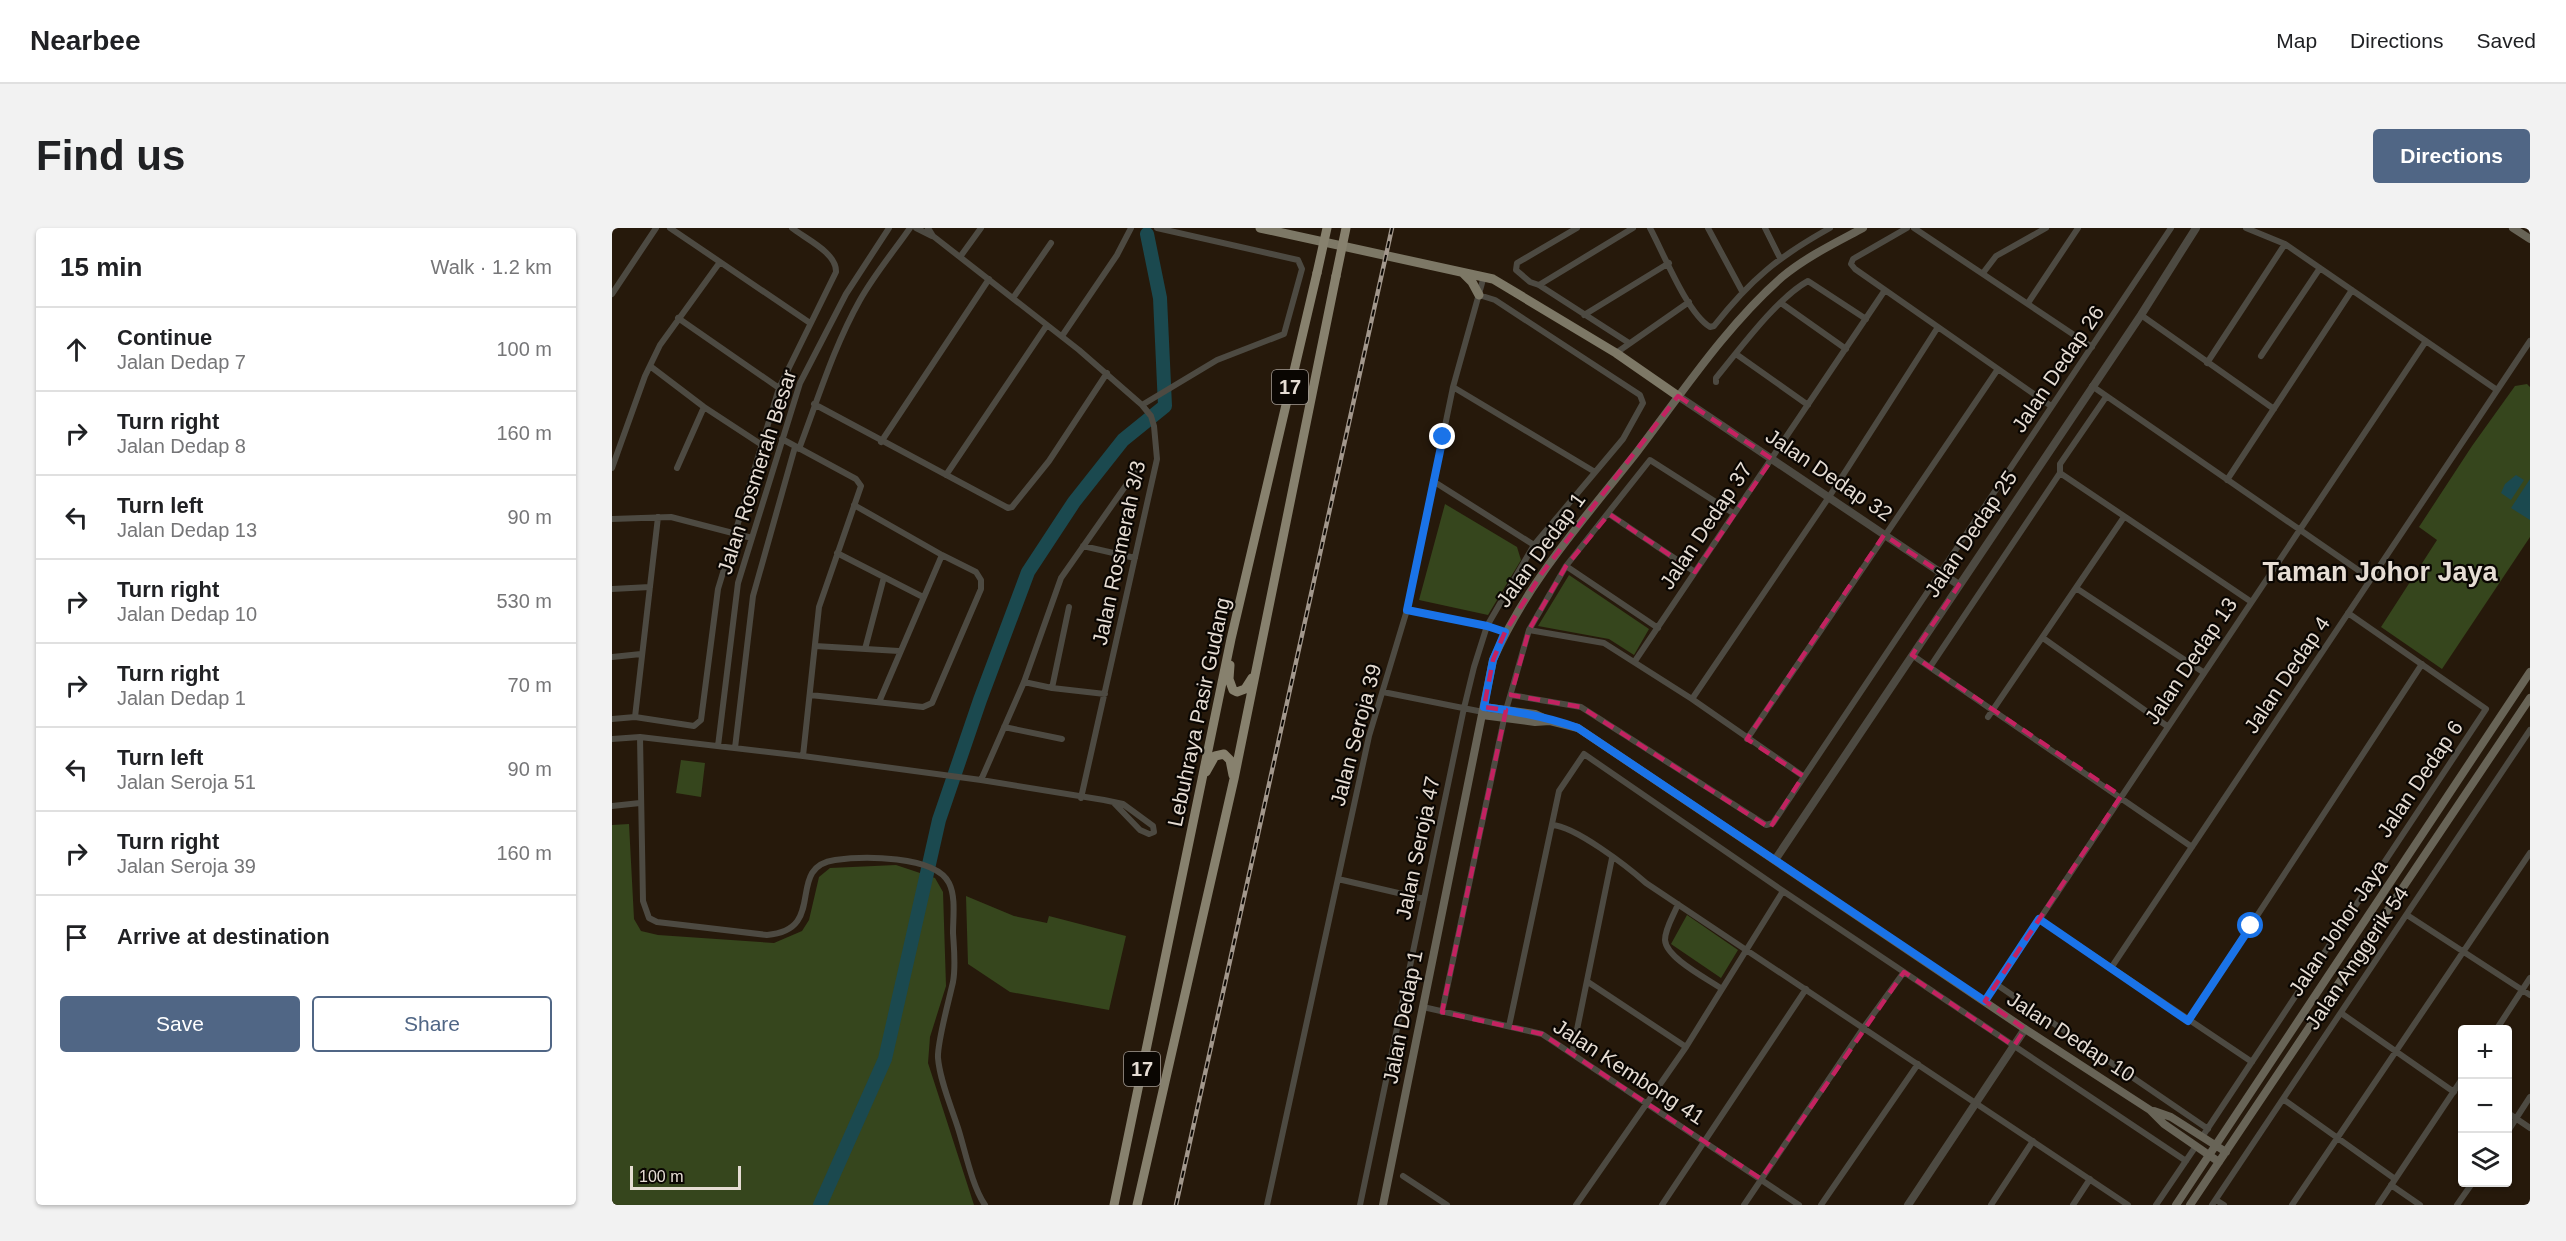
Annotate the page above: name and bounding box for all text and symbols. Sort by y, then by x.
text: Nearbee [30,25,141,56]
text: Map [2276,29,2317,52]
text: Directions [2350,29,2443,52]
text: Saved [2476,29,2536,52]
button: Directions [2373,129,2530,183]
text: Find us [36,132,185,179]
text: 15 min [60,252,142,282]
text: Walk · 1.2 km [431,256,552,278]
street label: Jalan Dedap 26 [2007,301,2108,436]
text: Continue [117,325,212,350]
icon: ahead [60,333,93,366]
text: 100 m [496,338,552,360]
text: Jalan Dedap 7 [117,351,246,373]
street label: Jalan Rosmerah Besar [713,367,800,577]
road number: 17 [1272,370,1308,404]
text: Turn right [117,409,219,434]
icon: right [60,417,93,450]
text: 160 m [496,422,552,444]
route end [1429,423,1455,449]
street label: Jalan Dedap 32 [1762,424,1897,525]
text: Jalan Dedap 8 [117,435,246,457]
street label: Jalan Dedap 37 [1655,458,1756,593]
street label: Jalan Rosmerah 3/3 [1088,459,1149,647]
street label: Jalan Dedap 25 [1920,466,2021,601]
street label: Jalan Dedap 1 [1491,488,1590,611]
text: Turn left [117,493,203,518]
icon: left [60,501,93,534]
text: 90 m [508,506,552,528]
text: Jalan Dedap 13 [117,519,257,541]
district label: Taman Johor Jaya [2262,557,2499,587]
text: Turn right [117,577,219,602]
icon: right [60,585,93,618]
text: 530 m [496,590,552,612]
street label: Jalan Dedap 13 [2140,593,2241,728]
street label: Lebuhraya Pasir Gudang [1163,595,1234,828]
text: Jalan Dedap 10 [117,603,257,625]
street label: Jalan Dedap 4 [2239,612,2334,737]
text: Turn right [117,661,219,686]
street label: Jalan Seroja 39 [1326,661,1386,808]
icon: right [60,669,93,702]
text: 70 m [508,674,552,696]
text: Jalan Dedap 1 [117,687,246,709]
street label: Jalan Dedap 6 [2372,716,2467,841]
text: Turn left [117,745,203,770]
icon: left [60,753,93,786]
text: 90 m [508,758,552,780]
text: Jalan Seroja 51 [117,771,256,793]
street label: Jalan Seroja 47 [1391,774,1444,922]
text: Turn right [117,829,219,854]
icon: right [60,837,93,870]
text: 160 m [496,842,552,864]
text: Jalan Seroja 39 [117,855,256,877]
street label: Jalan Johor Jaya [2284,855,2392,1000]
street label: Jalan Anggerik 54 [2300,882,2413,1033]
route start [2237,912,2263,938]
icon: arrive [60,921,93,954]
text: Arrive at destination [117,924,330,949]
street label: Jalan Dedap 1 [1378,948,1427,1086]
street label: Jalan Dedap 10 [2003,987,2139,1086]
button: Save [60,996,300,1052]
button: Share [312,996,552,1052]
street label: Jalan Kembong 41 [1550,1014,1709,1129]
map controls [2458,1025,2512,1187]
button: + [2458,1025,2512,1079]
road number: 17 [1124,1052,1160,1086]
button: − [2458,1079,2512,1133]
button: layers [2458,1133,2512,1187]
scale bar [630,1163,741,1190]
text: 100 m [639,1168,683,1185]

